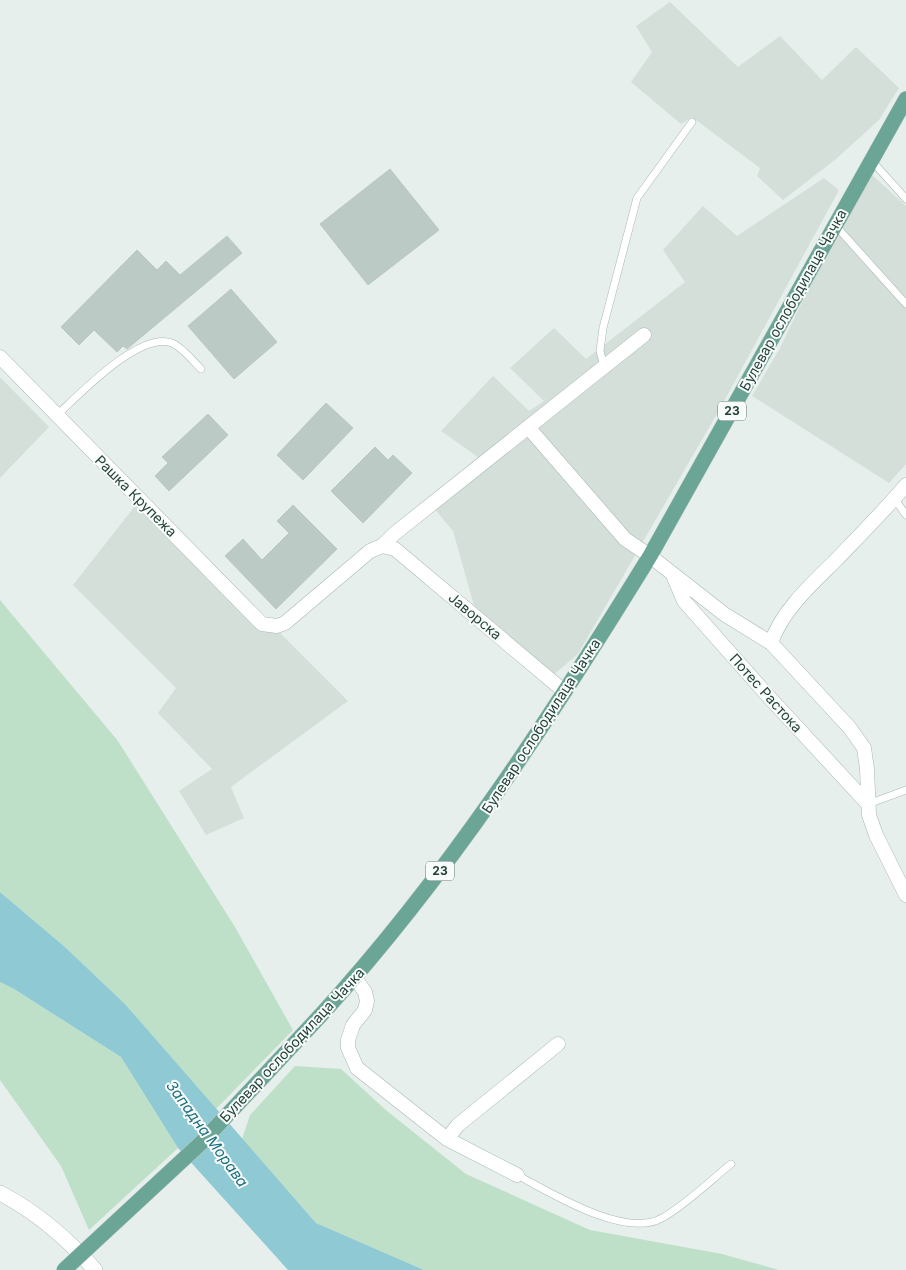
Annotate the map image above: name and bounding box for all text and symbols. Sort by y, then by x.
street label: Булевар ослободилаца Чачка [736,206,850,393]
road number: 23 [718,402,746,421]
street label: Рашка Крупежа [92,451,181,540]
street label: Јаворска [445,588,505,643]
street label: Булевар ослободилаца Чачка [478,635,603,816]
street label: Потес Растока [727,650,806,736]
road number: 23 [426,861,454,880]
street label: Булевар ослободилаца Чачка [216,964,368,1125]
water label: Западна Морава [162,1077,252,1191]

